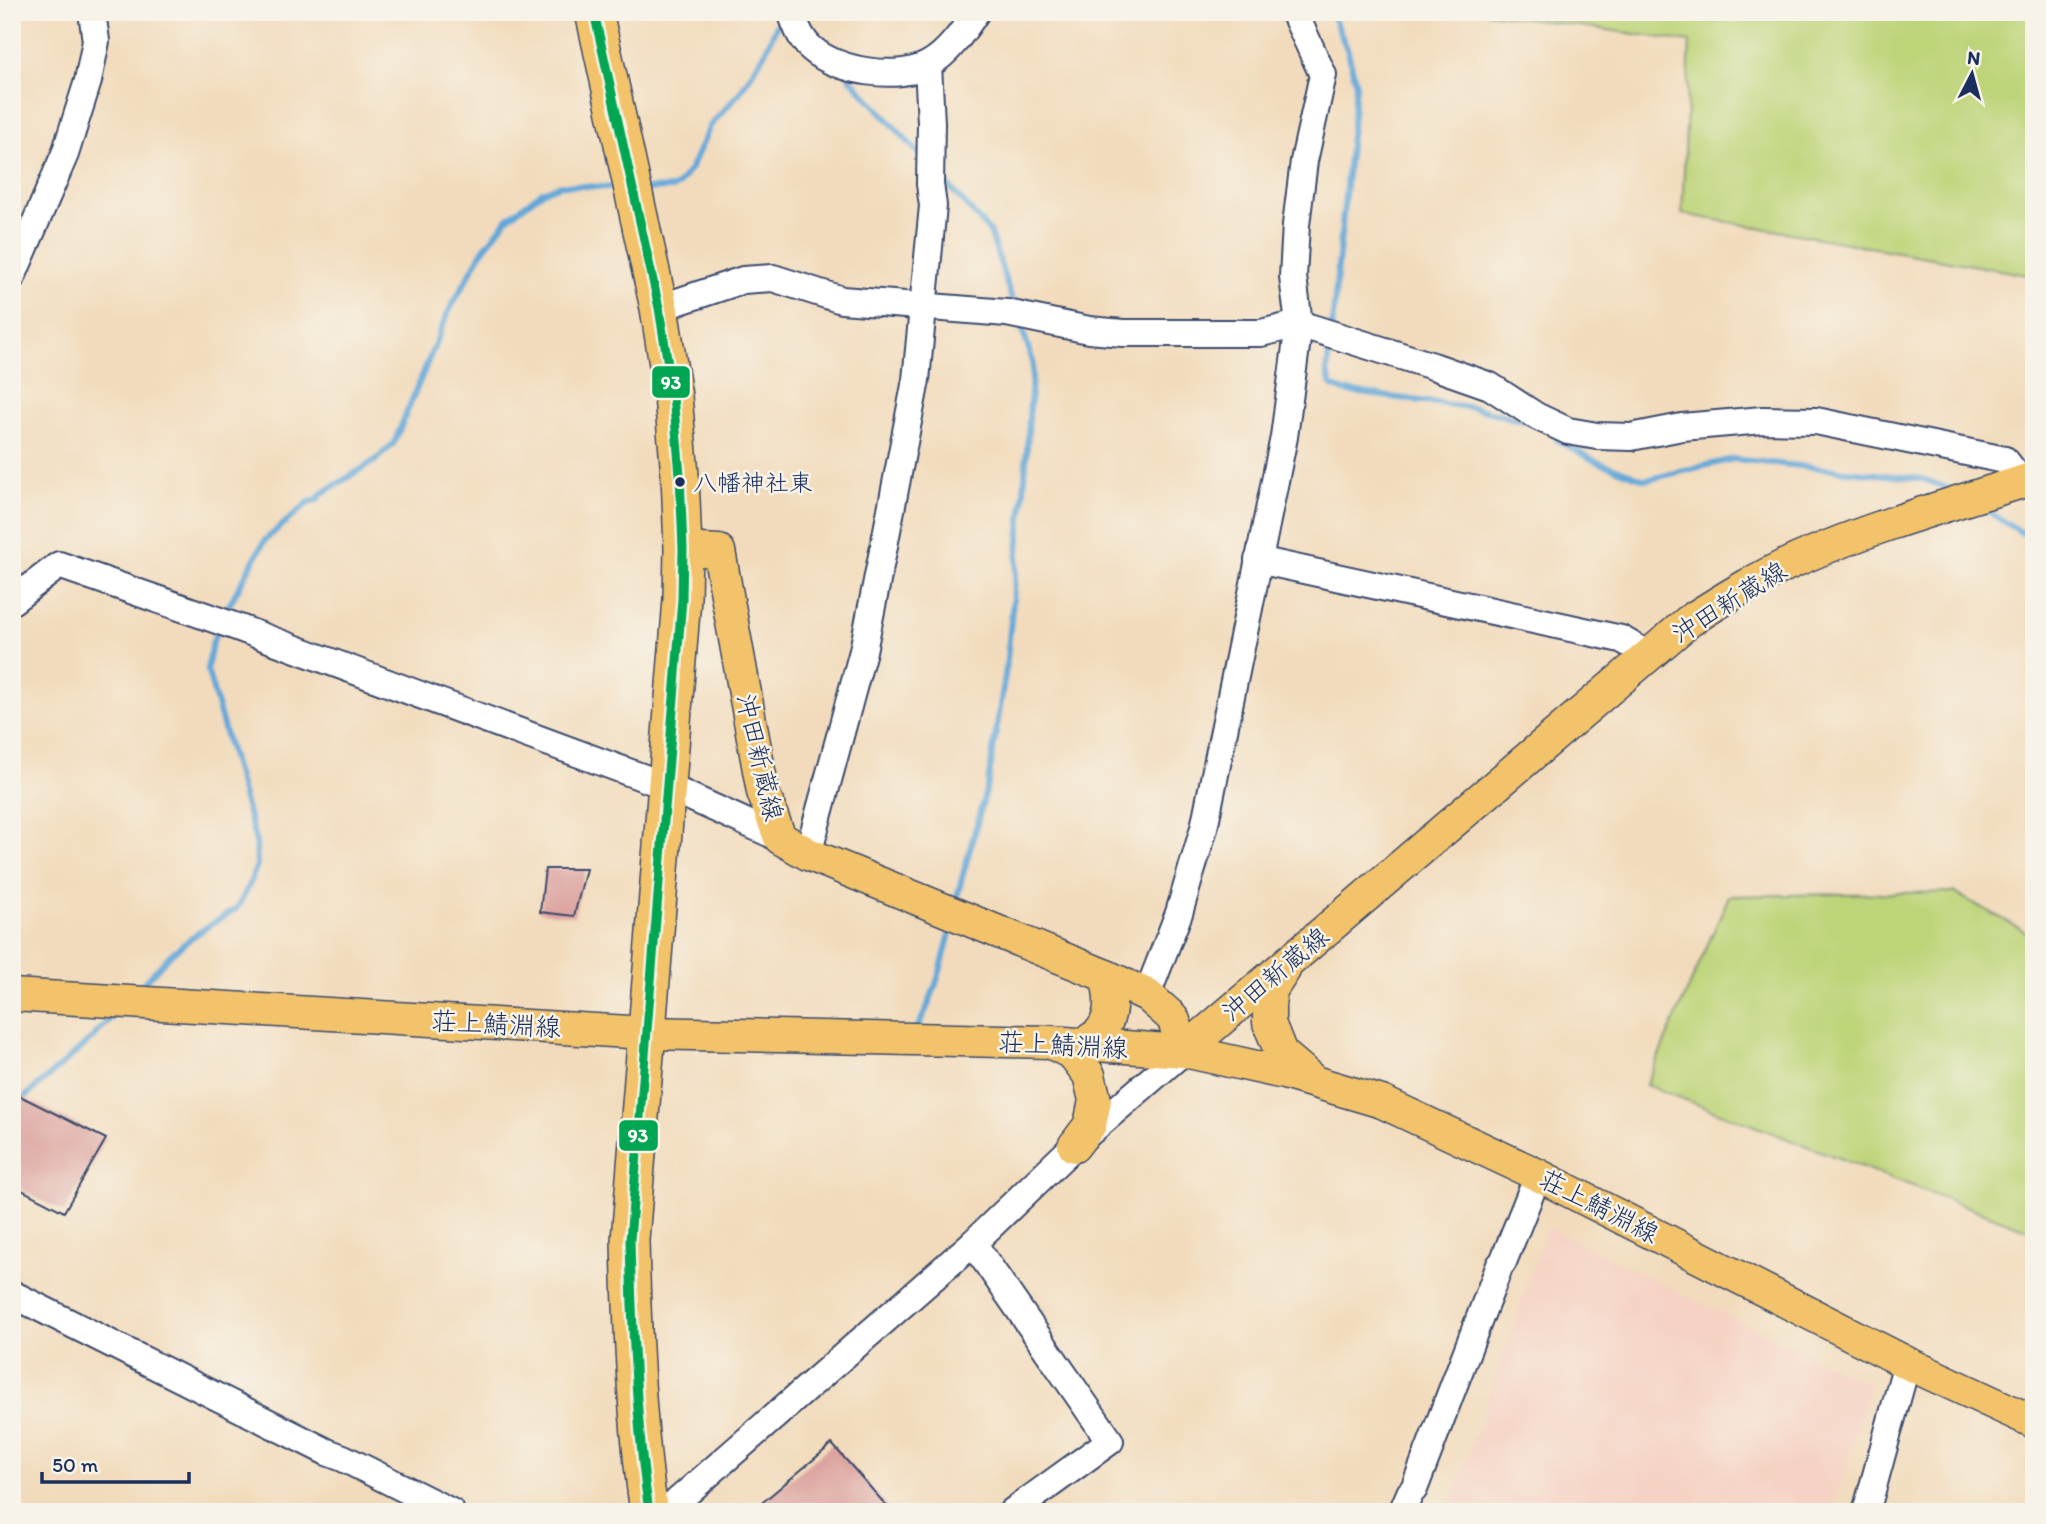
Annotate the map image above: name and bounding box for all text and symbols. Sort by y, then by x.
north arrow [1938,38,2008,108]
text: N [1966,45,1981,70]
line badge: 93 [651,365,691,399]
text: 93 [661,371,681,394]
place label: 八幡神社東 [693,468,813,497]
marker: 八幡神社東 [673,475,687,489]
street label: 沖田新蔵線 [1665,554,1793,650]
street label: 沖田新蔵線 [730,690,790,824]
street label: 沖田新蔵線 [1215,920,1335,1028]
street label: 荘上鯖淵線 [430,1005,562,1043]
street label: 荘上鯖淵線 [997,1026,1129,1064]
line badge: 93 [618,1119,659,1152]
text: 93 [628,1124,648,1147]
street label: 荘上鯖淵線 [1534,1162,1664,1250]
scale bar [42,1440,189,1484]
text: 50 m [52,1452,99,1477]

